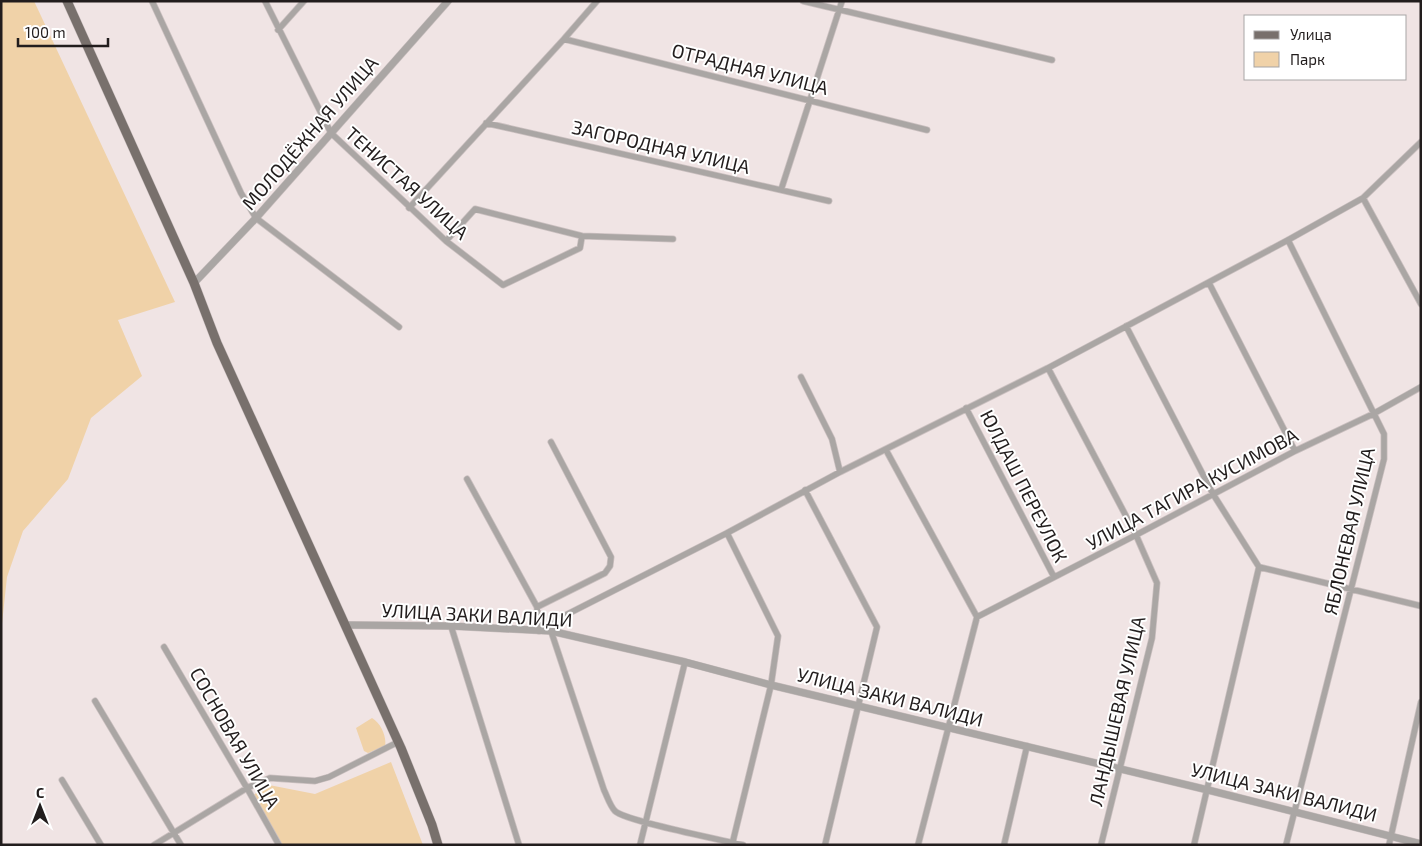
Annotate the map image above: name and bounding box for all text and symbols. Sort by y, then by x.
scale bar [18,15,108,47]
legend [1244,15,1407,80]
text: 100 m [25,23,66,41]
text: Улица [1290,25,1332,43]
street label: ОТРАДНАЯ УЛИЦА [670,38,831,99]
text: Парк [1290,50,1325,68]
street label: МОЛОДЁЖНАЯ УЛИЦА [237,51,383,214]
street label: ЗАГОРОДНАЯ УЛИЦА [570,115,753,178]
street label: ТЕНИСТАЯ УЛИЦА [341,121,474,244]
street label: ЮЛДАШ ПЕРЕУЛОК [976,406,1073,566]
street label: УЛИЦА ТАГИРА КУСИМОВА [1082,423,1302,554]
street label: ЯБЛОНЕВАЯ УЛИЦА [1318,445,1379,617]
street label: УЛИЦА ЗАКИ ВАЛИДИ [381,598,573,631]
street label: ЛАНДЫШЕВАЯ УЛИЦА [1083,614,1150,808]
street label: УЛИЦА ЗАКИ ВАЛИДИ [795,662,986,731]
street label: СОСНОВАЯ УЛИЦА [186,663,285,813]
street label: УЛИЦА ЗАКИ ВАЛИДИ [1189,757,1380,826]
north arrow [15,781,65,831]
text: С [36,784,44,801]

